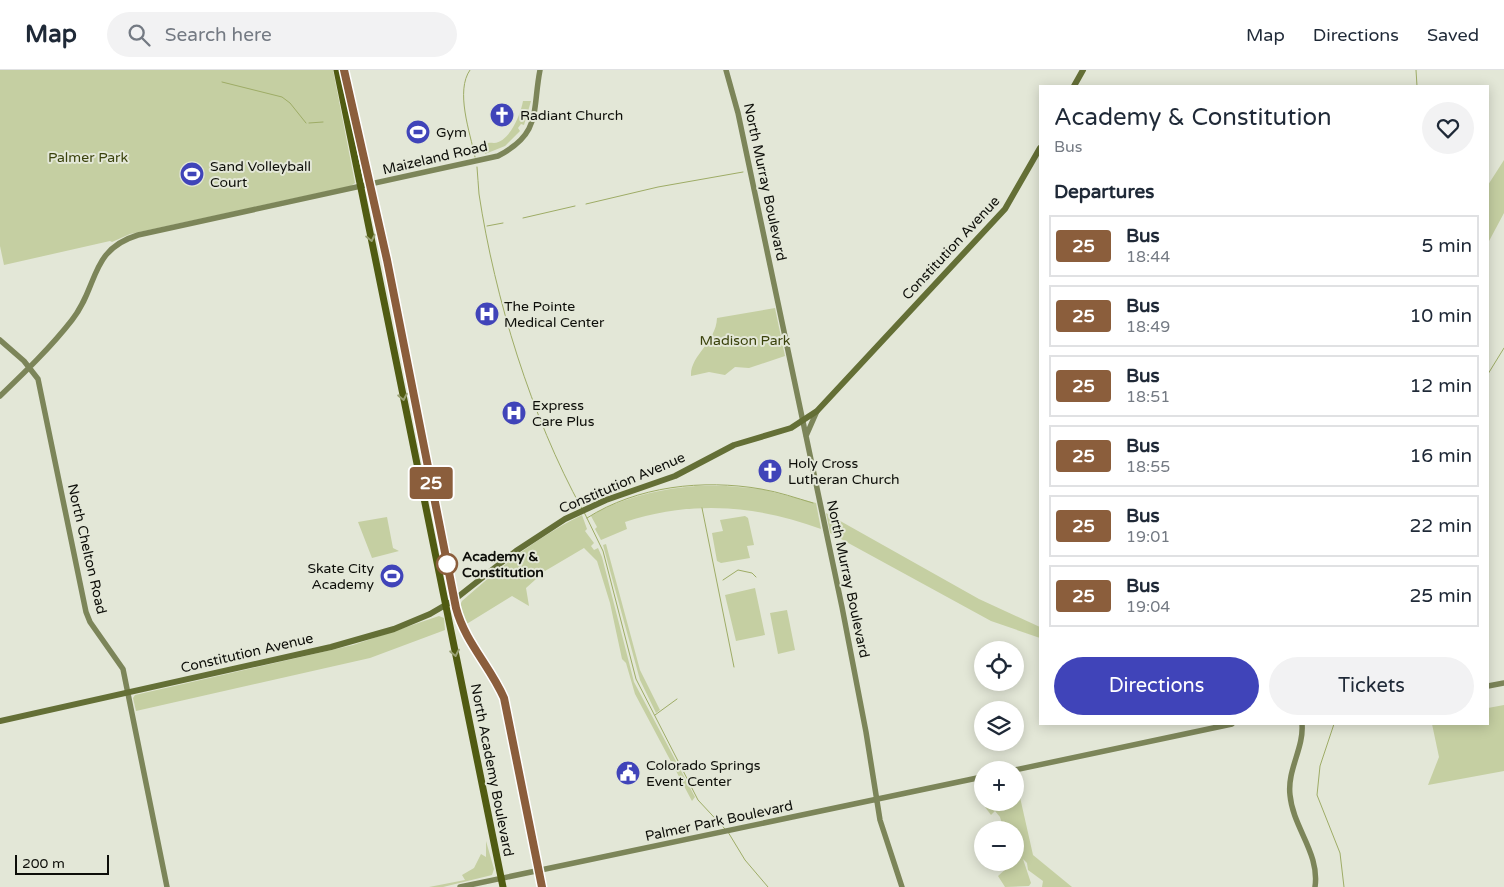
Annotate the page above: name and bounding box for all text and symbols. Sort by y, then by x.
search box [107,12,457,57]
text: Map [25,20,77,49]
icon: search [125,21,153,49]
text: Search here [165,24,272,46]
text: Map [1246,24,1285,46]
text: Directions [1313,24,1399,46]
text: Saved [1427,24,1479,46]
street label: North Murray Boulevard [740,101,790,263]
church icon: Radiant Church [489,102,515,128]
button: heart [1422,102,1474,154]
text: Academy & Constitution [1054,103,1332,132]
place label: Radiant Church [520,107,623,124]
sports icon: Gym [405,119,431,145]
place label: Gym [436,124,467,141]
text: Bus [1054,137,1082,157]
street label: Maizeland Road [381,138,489,178]
park label: Palmer Park [48,149,128,166]
place label: Sand Volleyball Court [210,158,311,191]
sports icon: Sand Volleyball Court [179,161,205,187]
text: Departures [1054,181,1154,203]
street label: Constitution Avenue [899,193,1003,303]
text: Bus [1126,225,1160,247]
one-way arrow [365,234,376,242]
text: 25 [1072,235,1095,257]
text: 5 min [1421,235,1472,257]
text: 18:44 [1126,247,1170,267]
text: Bus [1126,295,1160,317]
place label: The Pointe Medical Center [504,298,605,331]
hospital icon: The Pointe Medical Center [474,301,500,327]
text: 25 [1072,305,1095,327]
text: 10 min [1409,305,1472,327]
text: 18:49 [1126,317,1170,337]
park label: Madison Park [699,332,791,349]
text: Bus [1126,365,1160,387]
text: 25 [1072,375,1095,397]
text: 12 min [1409,375,1472,397]
text: 18:51 [1126,387,1170,407]
one-way arrow [398,393,408,402]
place label: Express Care Plus [532,397,595,430]
hospital icon: Express Care Plus [501,400,527,426]
text: Bus [1126,435,1160,457]
text: 25 [1072,445,1095,467]
text: 16 min [1409,445,1472,467]
street label: Constitution Avenue [556,449,688,517]
place label: Holy Cross Lutheran Church [788,455,900,488]
text: 18:55 [1126,457,1170,477]
church icon: Holy Cross Lutheran Church [757,458,783,484]
line badge: 25 [408,467,454,499]
text: 25 [420,472,442,494]
street label: North Chelton Road [64,482,110,616]
street label: North Murray Boulevard [823,498,873,660]
text: Bus [1126,505,1160,527]
text: 25 [1072,515,1095,537]
text: 22 min [1409,515,1472,537]
text: 19:01 [1126,527,1170,547]
place label: Academy & Constitution [462,548,544,581]
marker: Academy & Constitution [436,553,458,575]
place label: Skate City Academy [307,560,374,593]
sports icon: Skate City Academy [379,563,405,589]
text: Bus [1126,575,1160,597]
text: 25 [1072,585,1095,607]
text: 25 min [1409,585,1472,607]
text: 19:04 [1126,597,1170,617]
street label: Constitution Avenue [179,629,315,677]
map controls [974,641,1024,871]
button: locate [974,641,1024,691]
one-way arrow [450,648,460,657]
button: Directions [1054,657,1259,715]
button: Tickets [1269,657,1474,715]
street label: North Academy Boulevard [467,682,517,858]
button: layers [974,701,1024,751]
place label: Colorado Springs Event Center [646,757,761,790]
public building icon: Colorado Springs Event Center [615,760,641,786]
button: + [974,761,1024,811]
street label: Palmer Park Boulevard [643,797,795,845]
button: − [974,821,1024,871]
scale bar [15,852,109,875]
text: 200 m [22,855,65,872]

